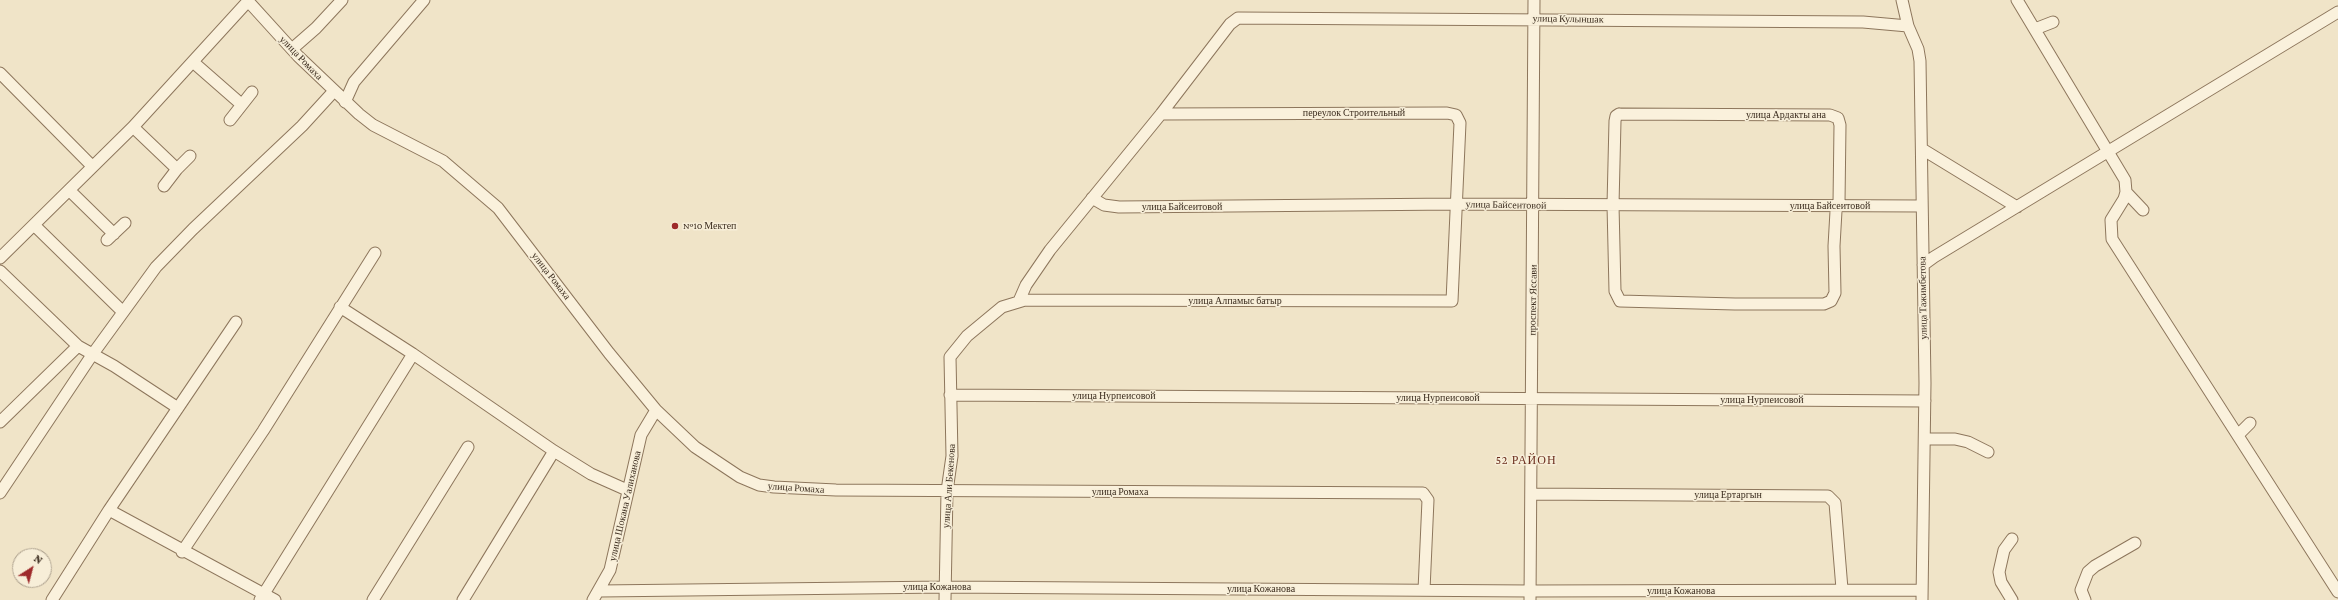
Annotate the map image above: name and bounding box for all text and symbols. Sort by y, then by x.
street label: улица Кулыншак [1532,12,1604,26]
street label: улица Ромаха [277,33,325,83]
street label: переулок Строительный [1303,107,1405,119]
street label: улица Ардакты ана [1746,109,1826,121]
street label: улица Байсеитовой [1466,198,1546,212]
street label: улица Байсеитовой [1790,200,1870,212]
street label: улица Байсеитовой [1142,201,1222,213]
place label: №10 Мектеп [683,220,736,232]
marker: №10 Мектеп [670,221,680,231]
street label: улица Ромаха [529,250,573,302]
street label: улица Тажимбетова [1916,256,1930,340]
street label: проспект Яссави [1526,264,1540,336]
street label: улица Алпамыс батыр [1188,295,1282,307]
street label: улица Нурпеисовой [1072,390,1156,402]
street label: улица Нурпеисовой [1396,392,1480,404]
street label: улица Нурпеисовой [1720,394,1804,406]
street label: улица Али Бекенова [940,443,958,529]
street label: улица Шокана Уалиханова [606,450,644,562]
district label: 52 РАЙОН [1495,453,1557,467]
street label: улица Ромаха [767,480,825,496]
street label: улица Ромаха [1092,486,1148,498]
street label: улица Ертаргын [1694,489,1762,501]
north arrow [12,548,52,588]
text: N [32,552,45,566]
street label: улица Кожанова [903,581,971,593]
street label: улица Кожанова [1227,583,1295,595]
street label: улица Кожанова [1647,585,1715,597]

